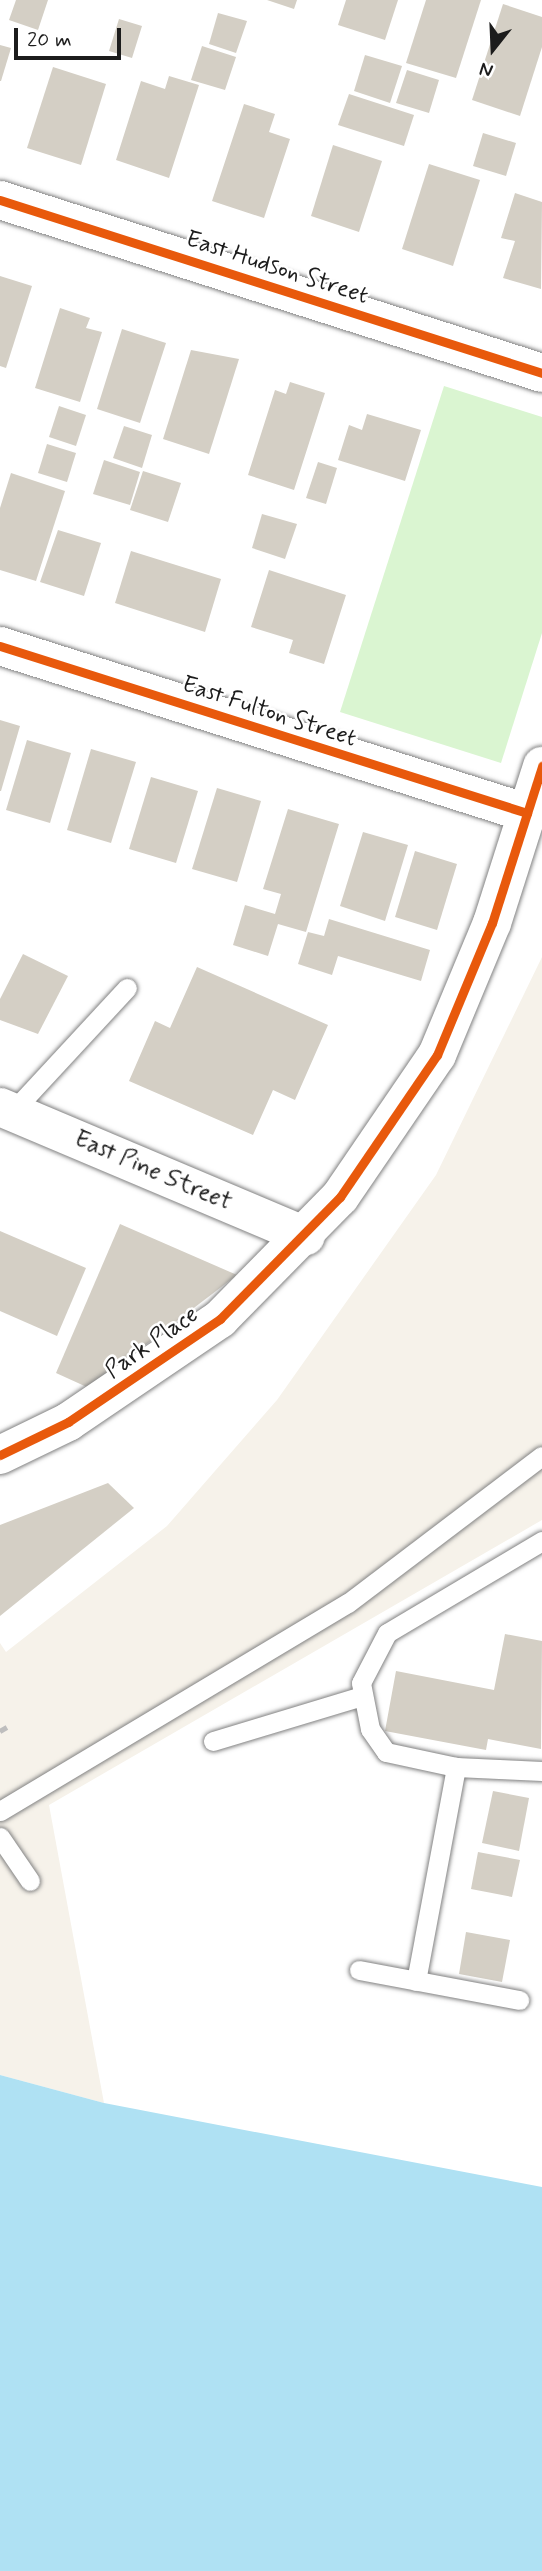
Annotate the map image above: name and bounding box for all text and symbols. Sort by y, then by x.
scale bar [18,14,124,58]
north arrow [458,14,528,84]
text: 20 m [27,26,72,54]
text: N [476,56,496,83]
street label: East Hudson Street [180,224,374,312]
street label: East Fulton Street [176,670,362,754]
street label: East Pine Street [70,1125,236,1217]
street label: Park Place [100,1301,204,1385]

